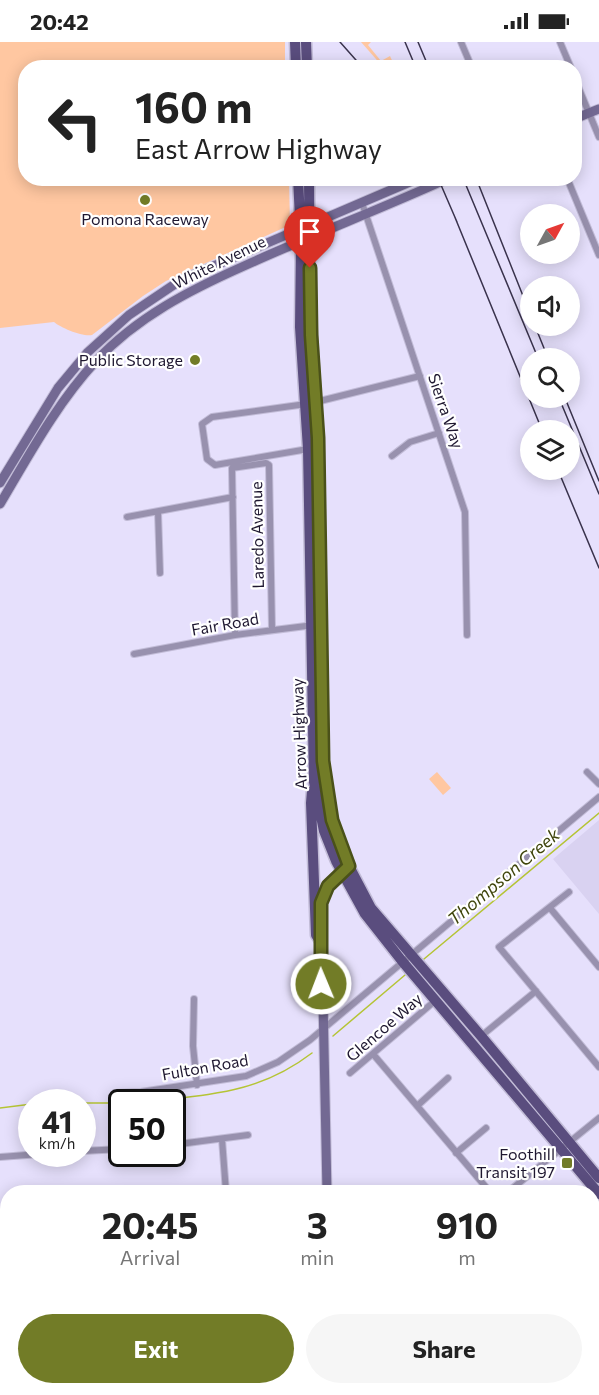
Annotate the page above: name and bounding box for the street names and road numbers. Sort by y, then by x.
street label: White Avenue [169,231,268,292]
street label: Sierra Way [425,371,468,451]
street label: Laredo Avenue [246,481,267,589]
street label: Fair Road [190,608,260,639]
street label: Arrow Highway [287,678,310,790]
street label: Glencoe Way [342,989,425,1065]
street label: Fulton Road [160,1050,250,1083]

